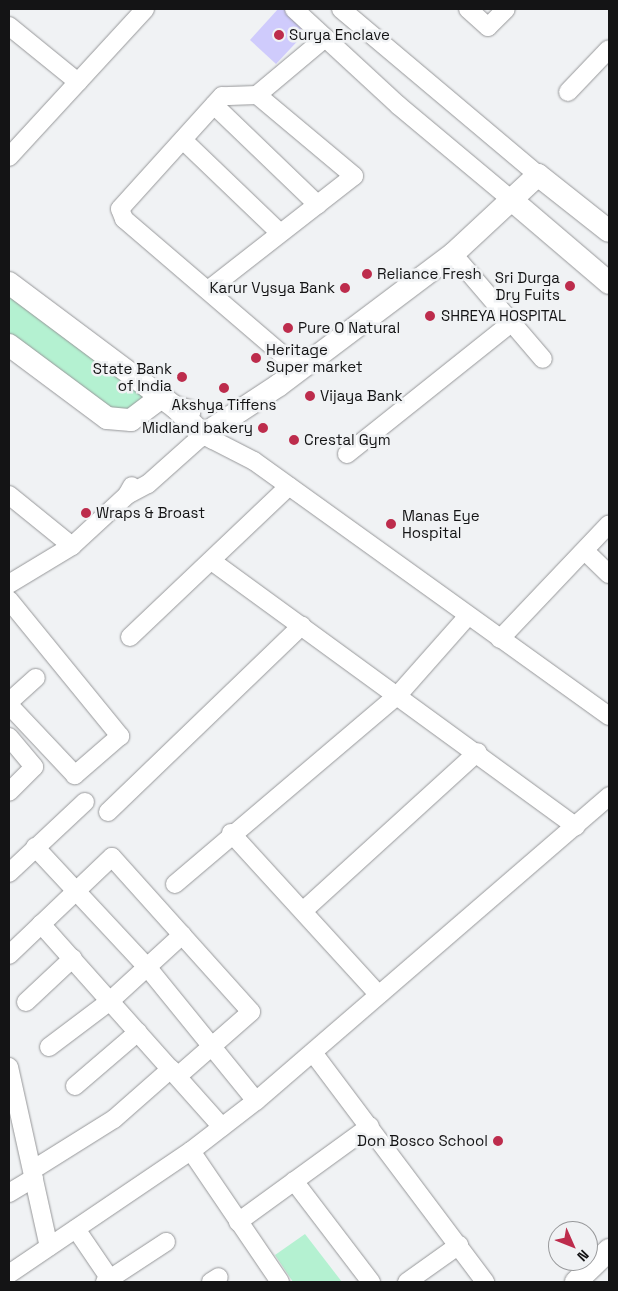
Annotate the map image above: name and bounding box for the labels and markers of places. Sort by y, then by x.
place label: Surya Enclave [289,26,390,44]
marker: Surya Enclave [273,29,285,41]
place label: Reliance Fresh [377,265,482,283]
marker: Reliance Fresh [361,268,373,280]
place label: Sri Durga Dry Fuits [495,268,560,303]
place label: Karur Vysya Bank [209,279,335,297]
marker: Sri Durga Dry Fuits [564,280,576,292]
marker: Karur Vysya Bank [339,282,351,294]
place label: SHREYA HOSPITAL [441,307,566,325]
marker: SHREYA HOSPITAL [423,309,437,323]
place label: Pure O Natural [298,319,400,337]
marker: Pure O Natural [282,322,294,334]
place label: Heritage Super market [266,340,363,375]
marker: Heritage Super market [250,352,262,364]
place label: State Bank of India [93,359,172,394]
marker: State Bank of India [176,371,188,383]
marker: Akshya Tiffens [218,382,230,394]
place label: Vijaya Bank [320,387,403,405]
marker: Vijaya Bank [304,390,316,402]
place label: Akshya Tiffens [171,396,277,414]
place label: Midland bakery [142,419,253,437]
marker: Midland bakery [257,422,269,434]
place label: Crestal Gym [304,431,391,449]
marker: Crestal Gym [288,434,300,446]
place label: Wraps & Broast [96,504,205,522]
place label: Manas Eye Hospital [402,506,480,541]
marker: Wraps & Broast [80,507,92,519]
marker: Manas Eye Hospital [384,517,398,531]
place label: Don Bosco School [357,1132,488,1150]
marker: Don Bosco School [492,1135,504,1147]

